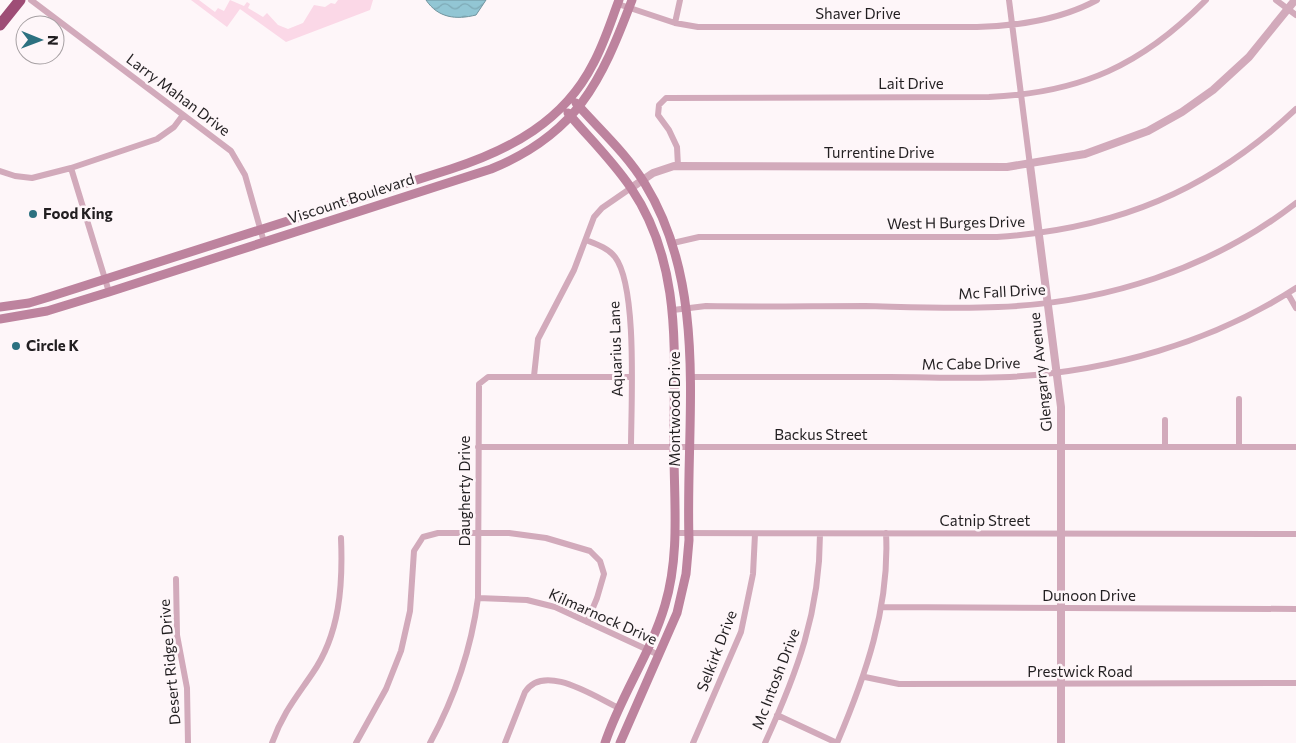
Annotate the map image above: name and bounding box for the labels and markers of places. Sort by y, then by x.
place label: Food King [43,204,113,222]
marker: Food King [27,208,39,220]
place label: Circle K [26,336,80,354]
marker: Circle K [10,340,22,352]

